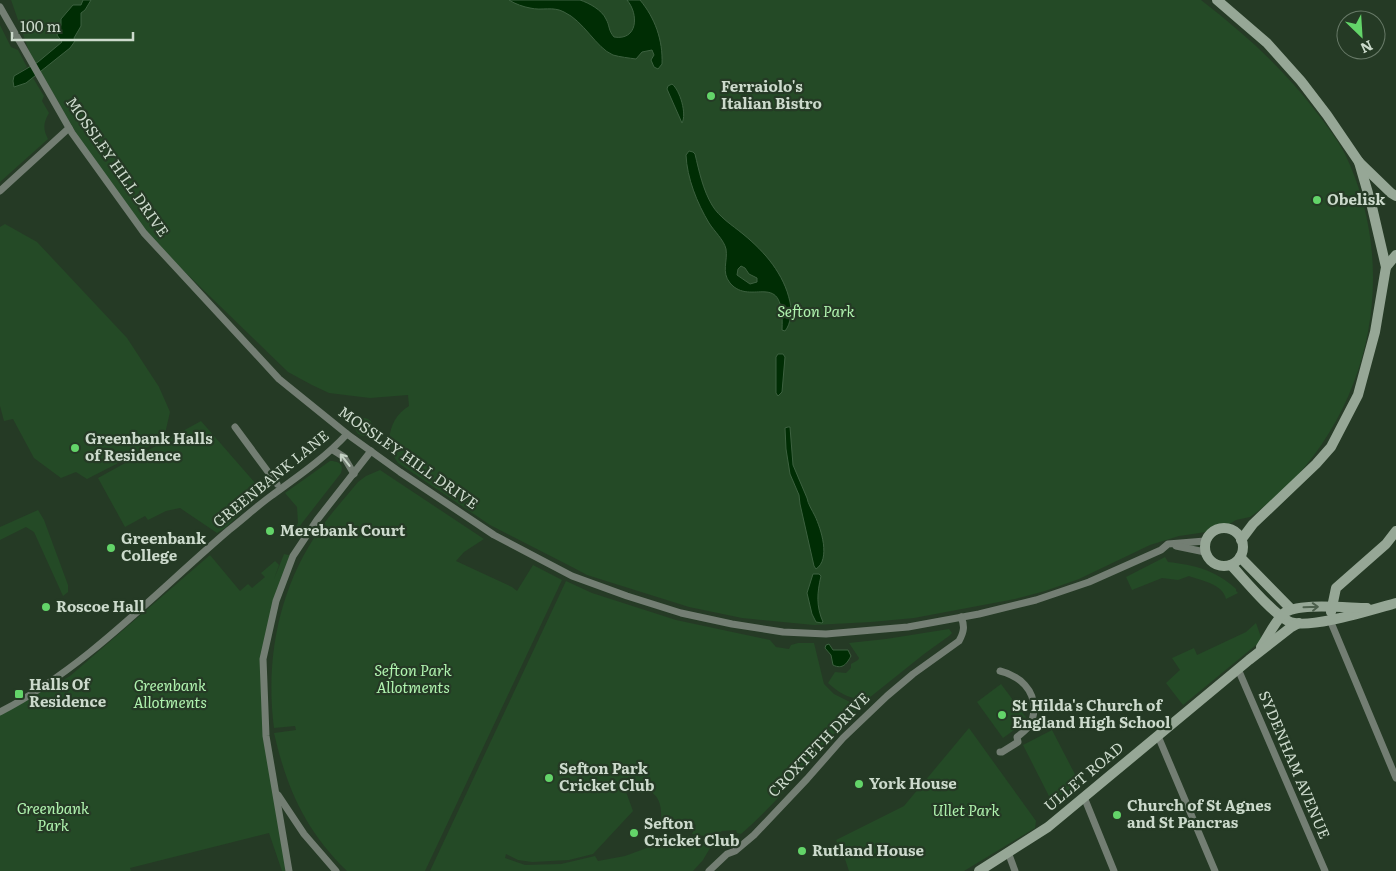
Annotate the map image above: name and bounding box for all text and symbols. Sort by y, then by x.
scale bar [12,10,134,42]
north arrow [1336,10,1386,60]
text: 100 m [20,14,61,37]
text: N [1357,36,1376,59]
place label: Ferraiolo's Italian Bistro [721,74,822,114]
marker: Ferraiolo's Italian Bistro [705,90,717,102]
street label: MOSSLEY HILL DRIVE [61,91,175,241]
place label: Obelisk [1327,187,1386,210]
marker: Obelisk [1311,194,1323,206]
park label: Sefton Park [777,299,855,322]
street label: MOSSLEY HILL DRIVE [334,400,484,514]
street label: GREENBANK LANE [207,424,333,532]
place label: Greenbank Halls of Residence [85,426,213,466]
marker: Greenbank Halls of Residence [69,442,81,454]
one-way arrow [339,454,350,467]
place label: Merebank Court [280,518,406,541]
marker: Merebank Court [264,525,276,537]
place label: Greenbank College [121,526,207,566]
marker: Greenbank College [105,542,117,554]
place label: Roscoe Hall [56,594,145,617]
marker: Roscoe Hall [40,601,52,613]
one-way arrow [1303,602,1319,612]
park label: Sefton Park Allotments [374,658,452,698]
place label: Halls Of Residence [29,672,107,712]
park label: Greenbank Allotments [133,673,207,713]
street label: CROXTETH DRIVE [762,686,874,802]
street label: SYDENHAM AVENUE [1254,687,1337,842]
marker: Halls Of Residence [13,688,25,700]
place label: St Hilda's Church of England High School [1012,693,1171,733]
marker: St Hilda's Church of England High School [996,709,1008,721]
street label: ULLET ROAD [1038,736,1128,816]
place label: Sefton Park Cricket Club [559,756,655,796]
place label: York House [869,771,957,794]
marker: Sefton Park Cricket Club [543,772,555,784]
marker: York House [853,778,865,790]
place label: Church of St Agnes and St Pancras [1127,793,1272,833]
park label: Greenbank Park [17,796,90,836]
park label: Ullet Park [932,798,1000,821]
marker: Church of St Agnes and St Pancras [1111,809,1123,821]
place label: Sefton Cricket Club [644,811,740,851]
marker: Sefton Cricket Club [628,827,640,839]
place label: Rutland House [812,838,925,861]
marker: Rutland House [796,845,808,857]

